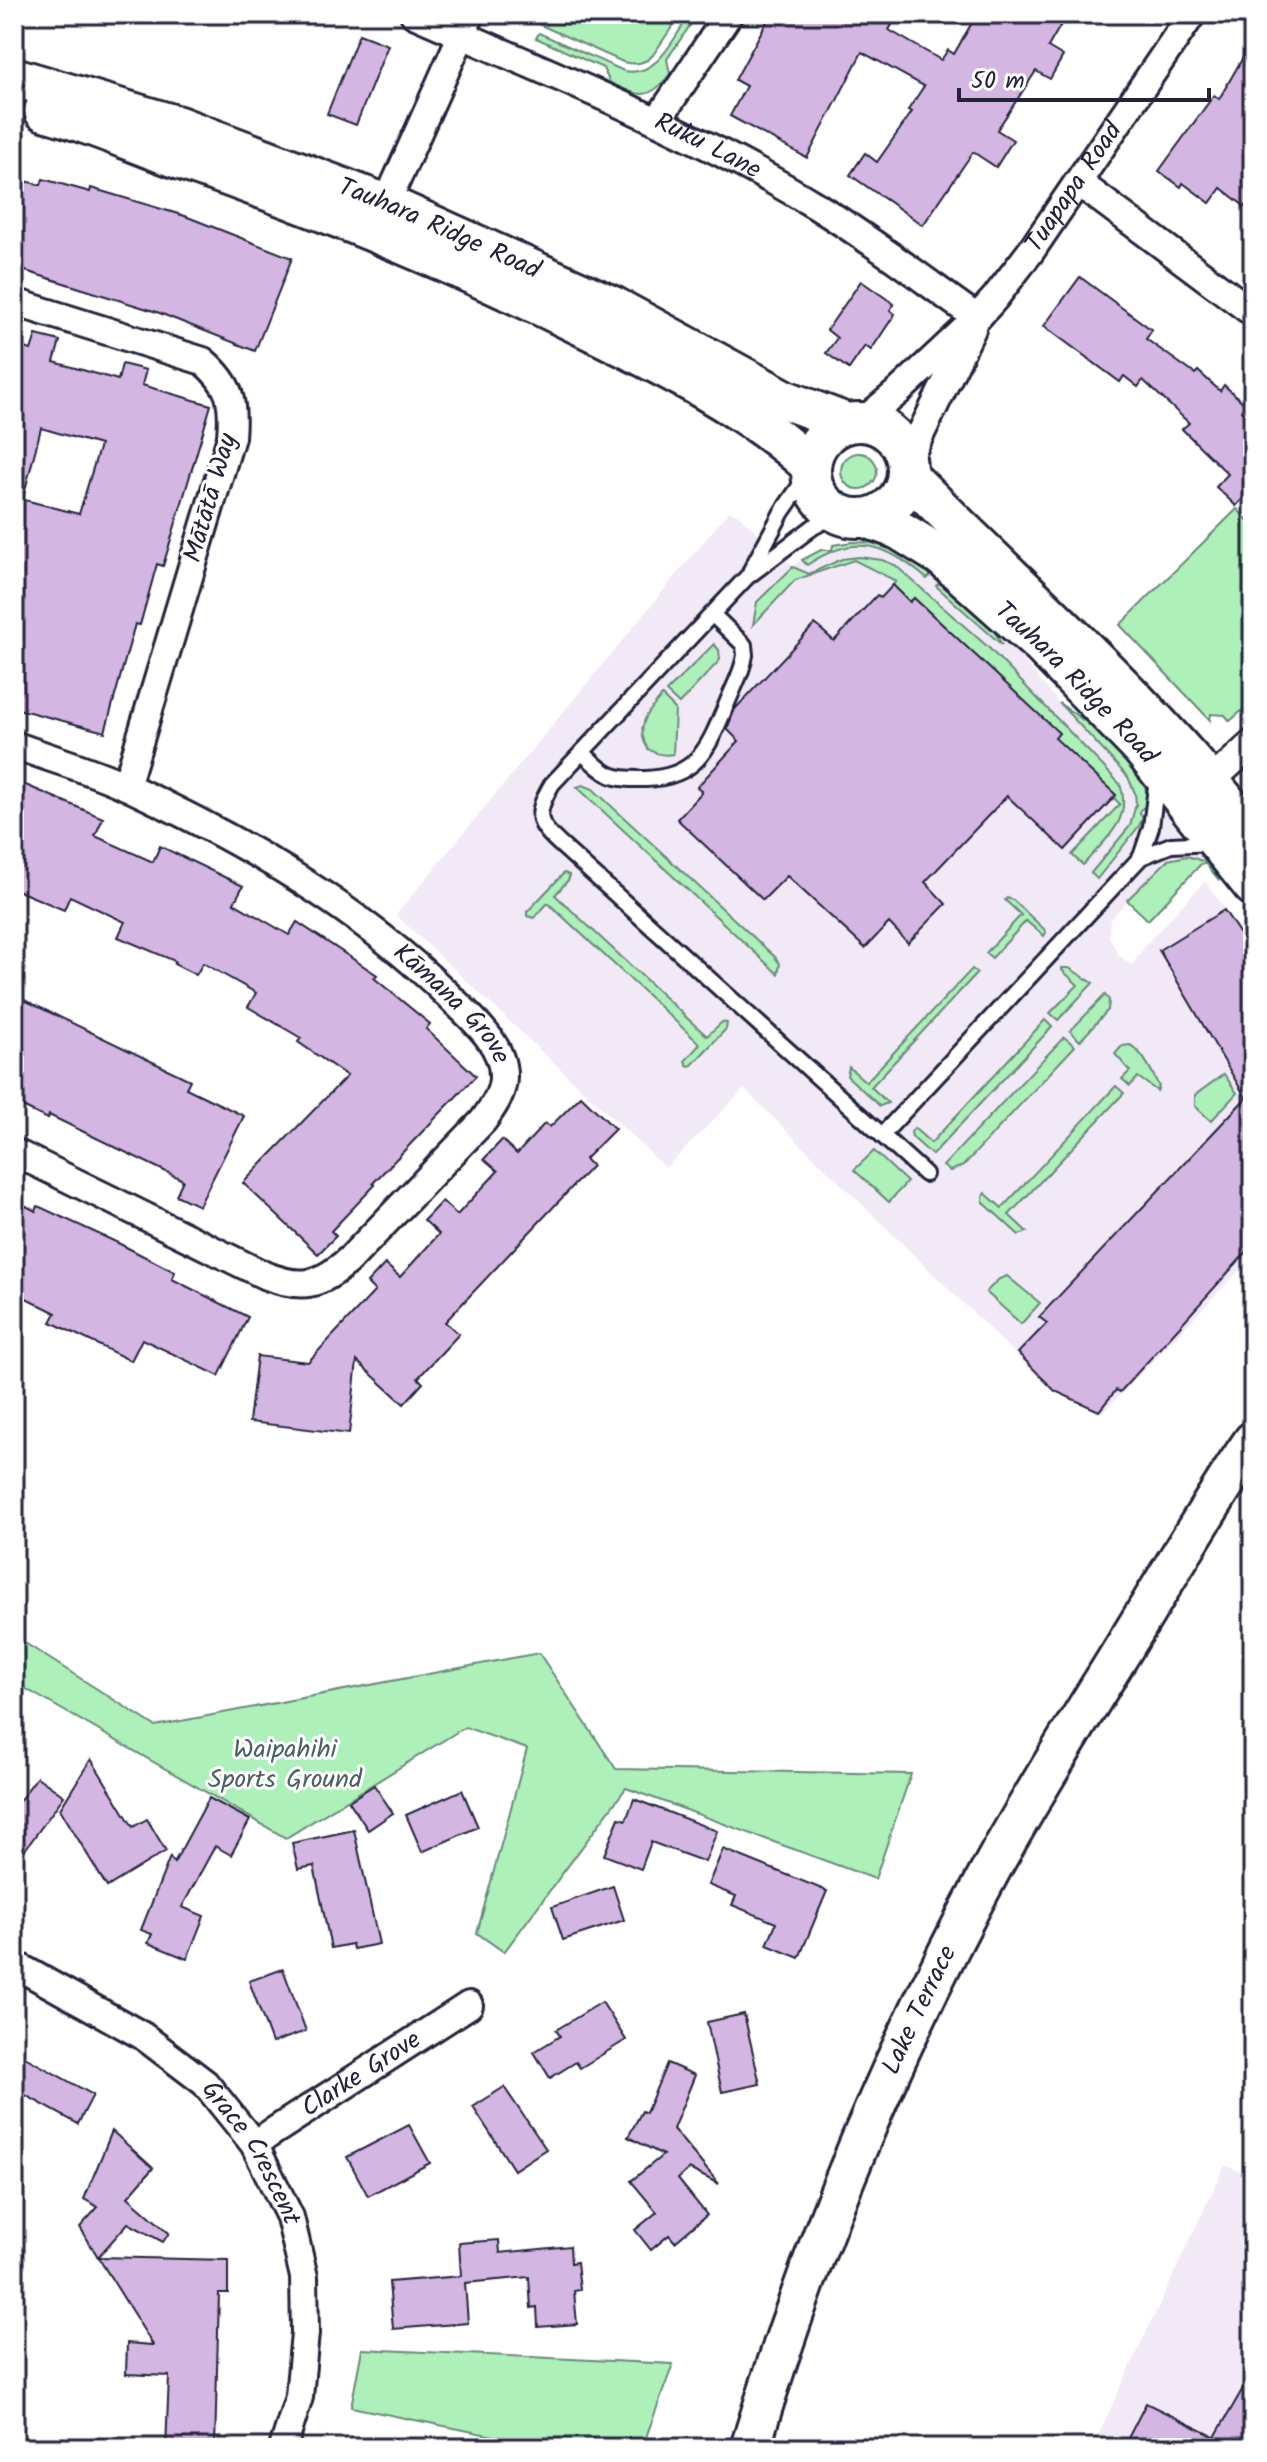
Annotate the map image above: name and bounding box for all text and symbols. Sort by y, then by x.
scale bar [959,52,1209,102]
text: 50 m [971,62,1025,101]
street label: Ruku Lane [647,102,769,191]
street label: Tuapapa Road [1014,113,1134,262]
street label: Tauhara Ridge Road [332,167,548,292]
street label: Mātātā Way [173,428,250,568]
street label: Tauhara Ridge Road [985,591,1168,775]
street label: Kāmana Grove [383,933,521,1070]
park label: Waipahihi Sports Ground [208,1729,363,1801]
street label: Lake Terrace [871,1938,969,2082]
street label: Clarke Grove [293,2020,430,2129]
street label: Grace Crescent [190,2072,312,2230]

